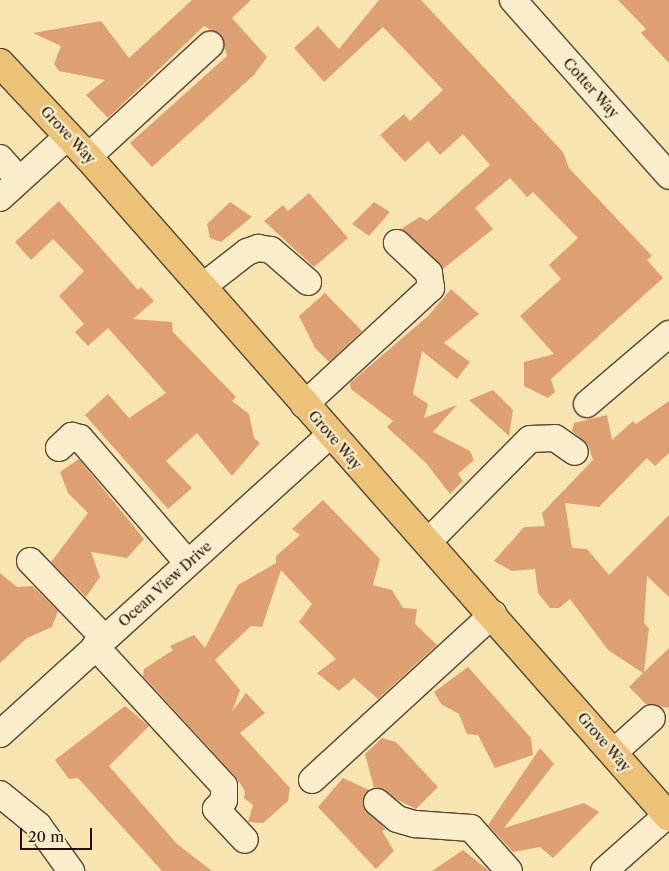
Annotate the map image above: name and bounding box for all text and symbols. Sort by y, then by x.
street label: Cotter Way [559,54,623,122]
street label: Grove Way [37,103,99,167]
street label: Grove Way [305,407,365,473]
street label: Ocean View Drive [115,537,215,631]
street label: Grove Way [574,709,634,775]
scale bar [22,818,95,850]
text: 20 m [28,827,64,846]

